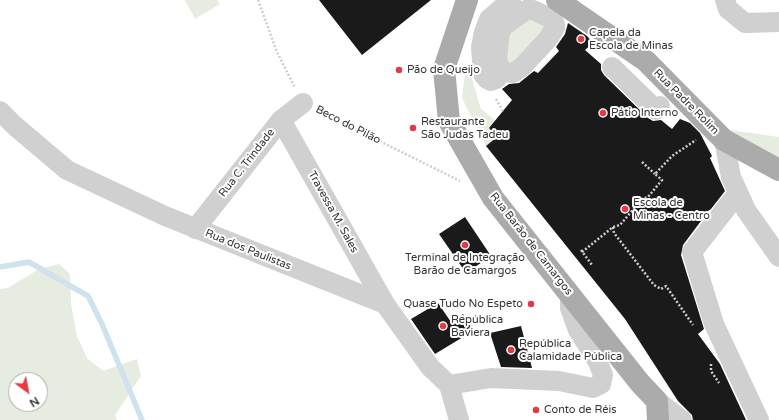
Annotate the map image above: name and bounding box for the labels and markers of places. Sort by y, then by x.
place label: Capela da Escola de Minas [589,26,673,52]
marker: Capela da Escola de Minas [576,34,586,44]
place label: Pão de Queijo [407,63,480,77]
marker: Pão de Queijo [394,65,404,75]
place label: Pátio Interno [611,106,678,120]
marker: Pátio Interno [598,108,608,118]
place label: Restaurante São Judas Tadeu [421,115,508,141]
marker: Restaurante São Judas Tadeu [408,123,418,133]
place label: Escola de Minas - Centro [633,196,710,222]
marker: Escola de Minas - Centro [620,204,630,214]
marker: Terminal de Integração Barão de Camargos [460,240,470,250]
place label: Terminal de Integração Barão de Camargos [405,251,525,277]
place label: Quase Tudo No Espeto [403,297,523,311]
marker: Quase Tudo No Espeto [526,299,536,309]
place label: República Baviera [451,313,503,339]
marker: República Baviera [438,321,448,331]
place label: República Calamidade Pública [519,337,622,363]
marker: República Calamidade Pública [506,345,516,355]
place label: Conto de Réis [544,403,617,417]
marker: Conto de Réis [531,405,541,415]

